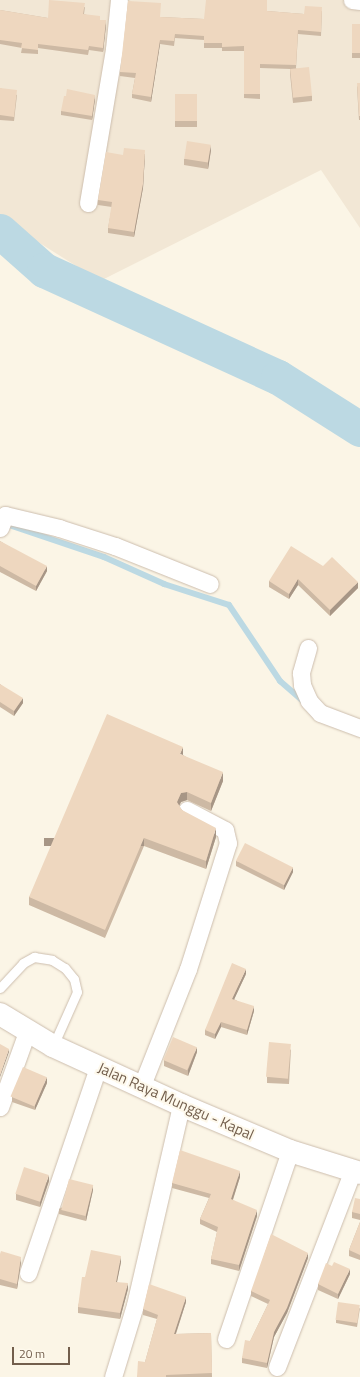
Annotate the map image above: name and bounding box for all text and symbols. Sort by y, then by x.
street label: Jalan Raya Munggu - Kapal [95,1058,257,1144]
scale bar [14,1339,72,1365]
text: 20 m [19,1344,45,1363]

